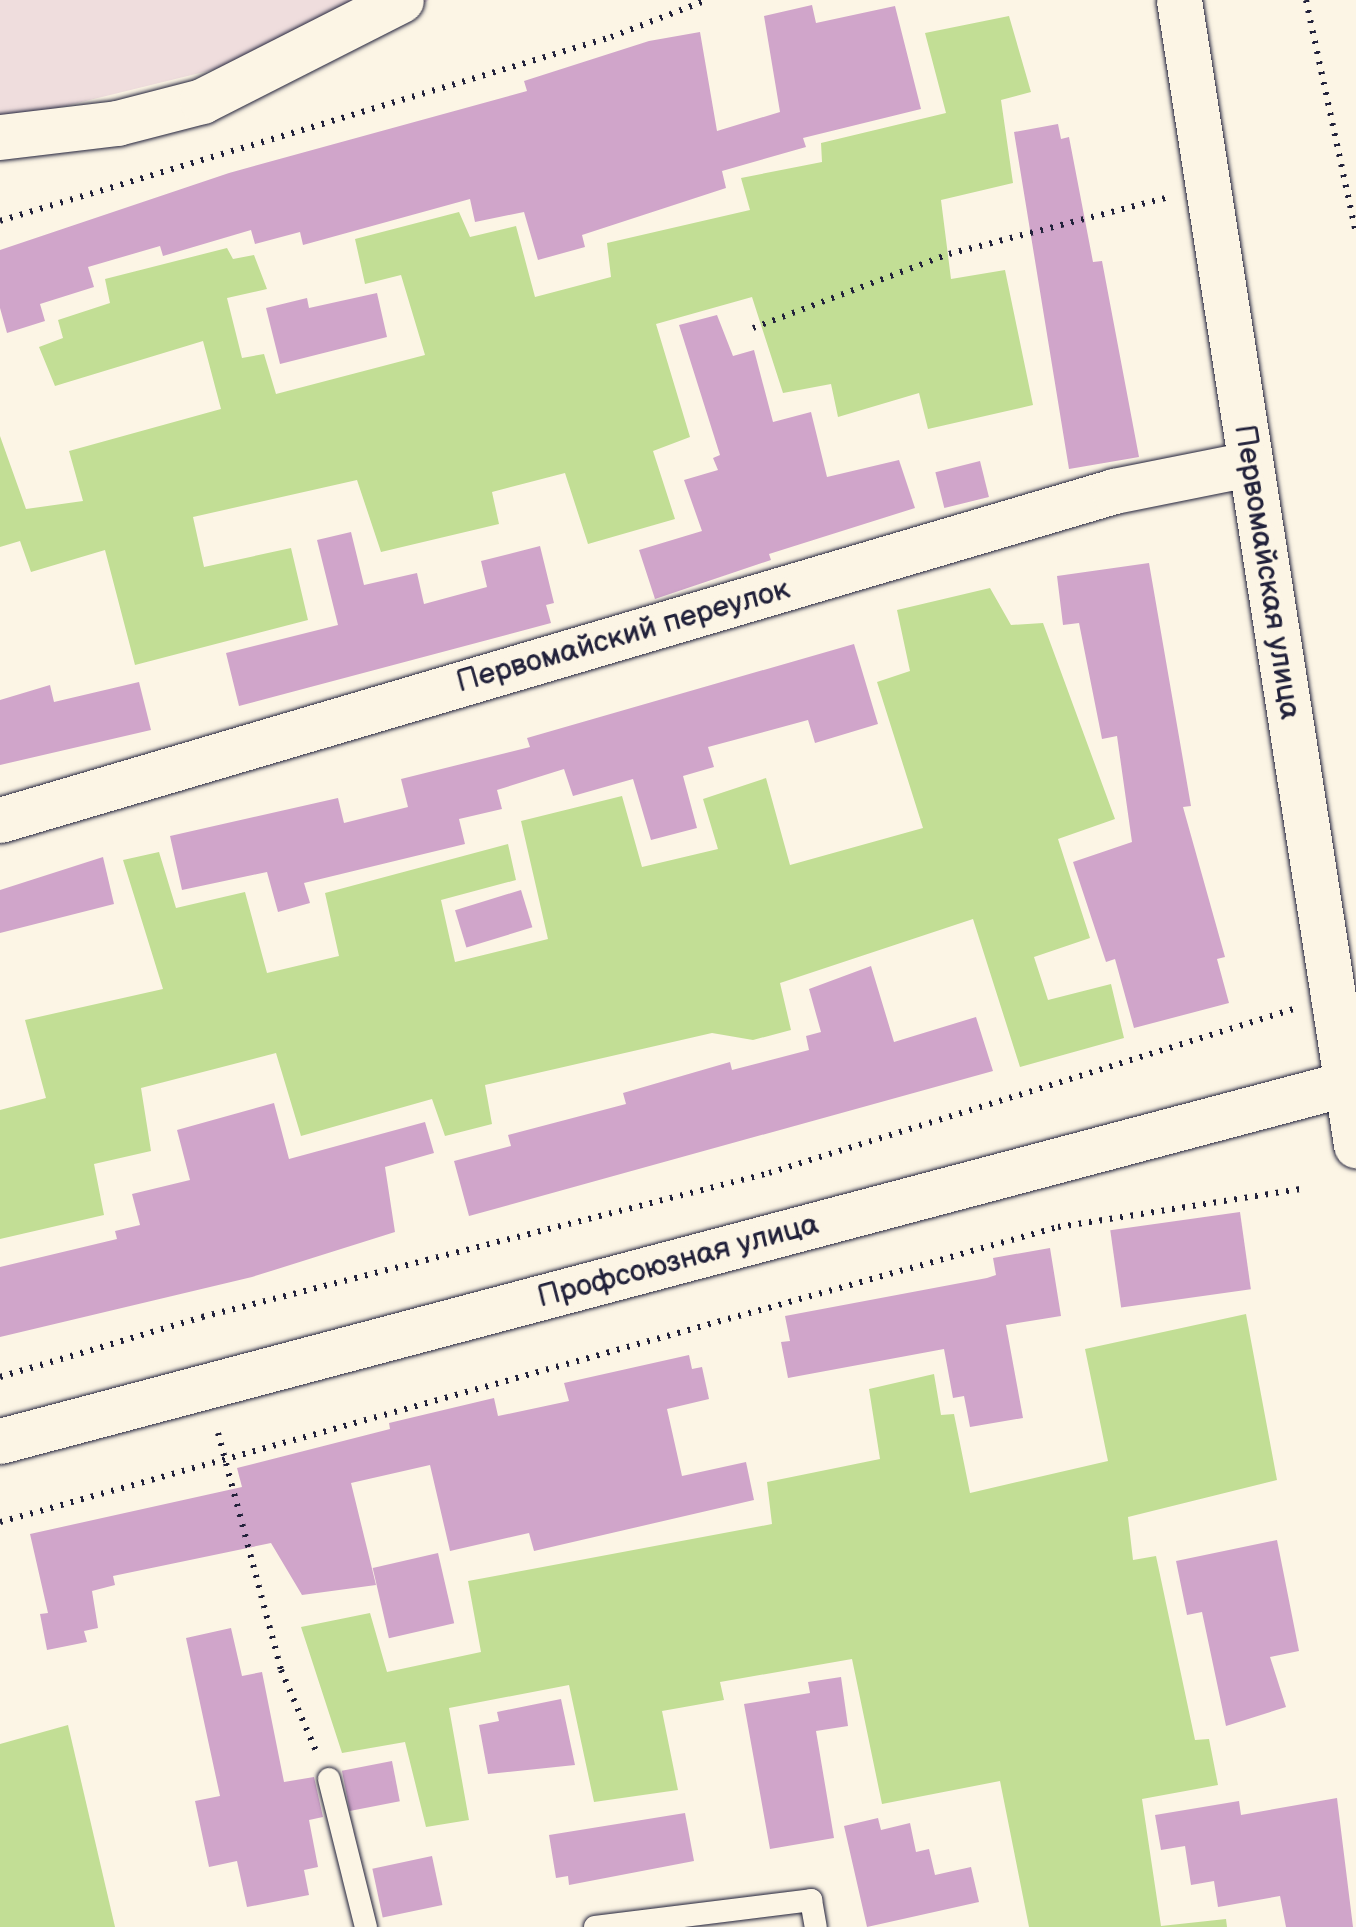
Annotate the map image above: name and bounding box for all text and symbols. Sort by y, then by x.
street label: Первомайская улица [1226,422,1308,722]
street label: Первомайский переулок [452,571,794,701]
street label: Профсоюзная улица [534,1206,822,1316]

